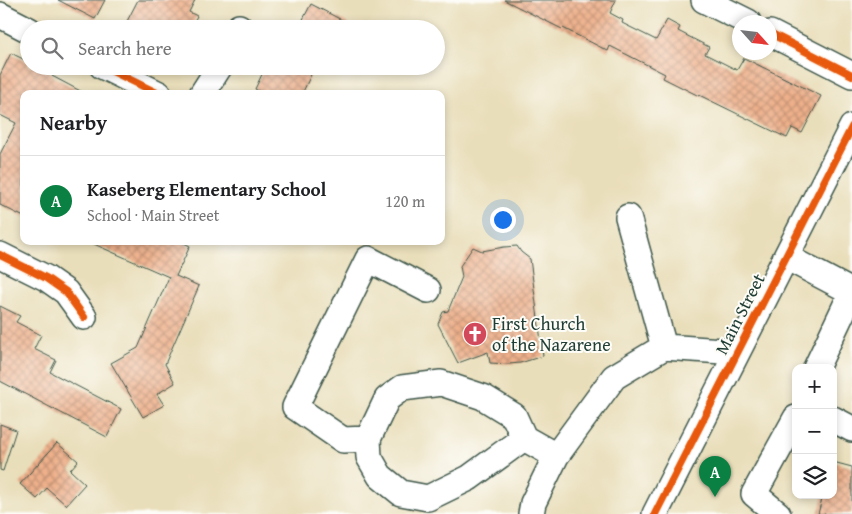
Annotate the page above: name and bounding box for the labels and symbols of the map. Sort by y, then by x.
north arrow [732,15,777,60]
your location [490,207,516,233]
street label: Main Street [708,268,772,359]
place label: First Church of the Nazarene [492,310,611,358]
church icon: First Church of the Nazarene [462,321,488,347]
pin: A [699,456,731,497]

